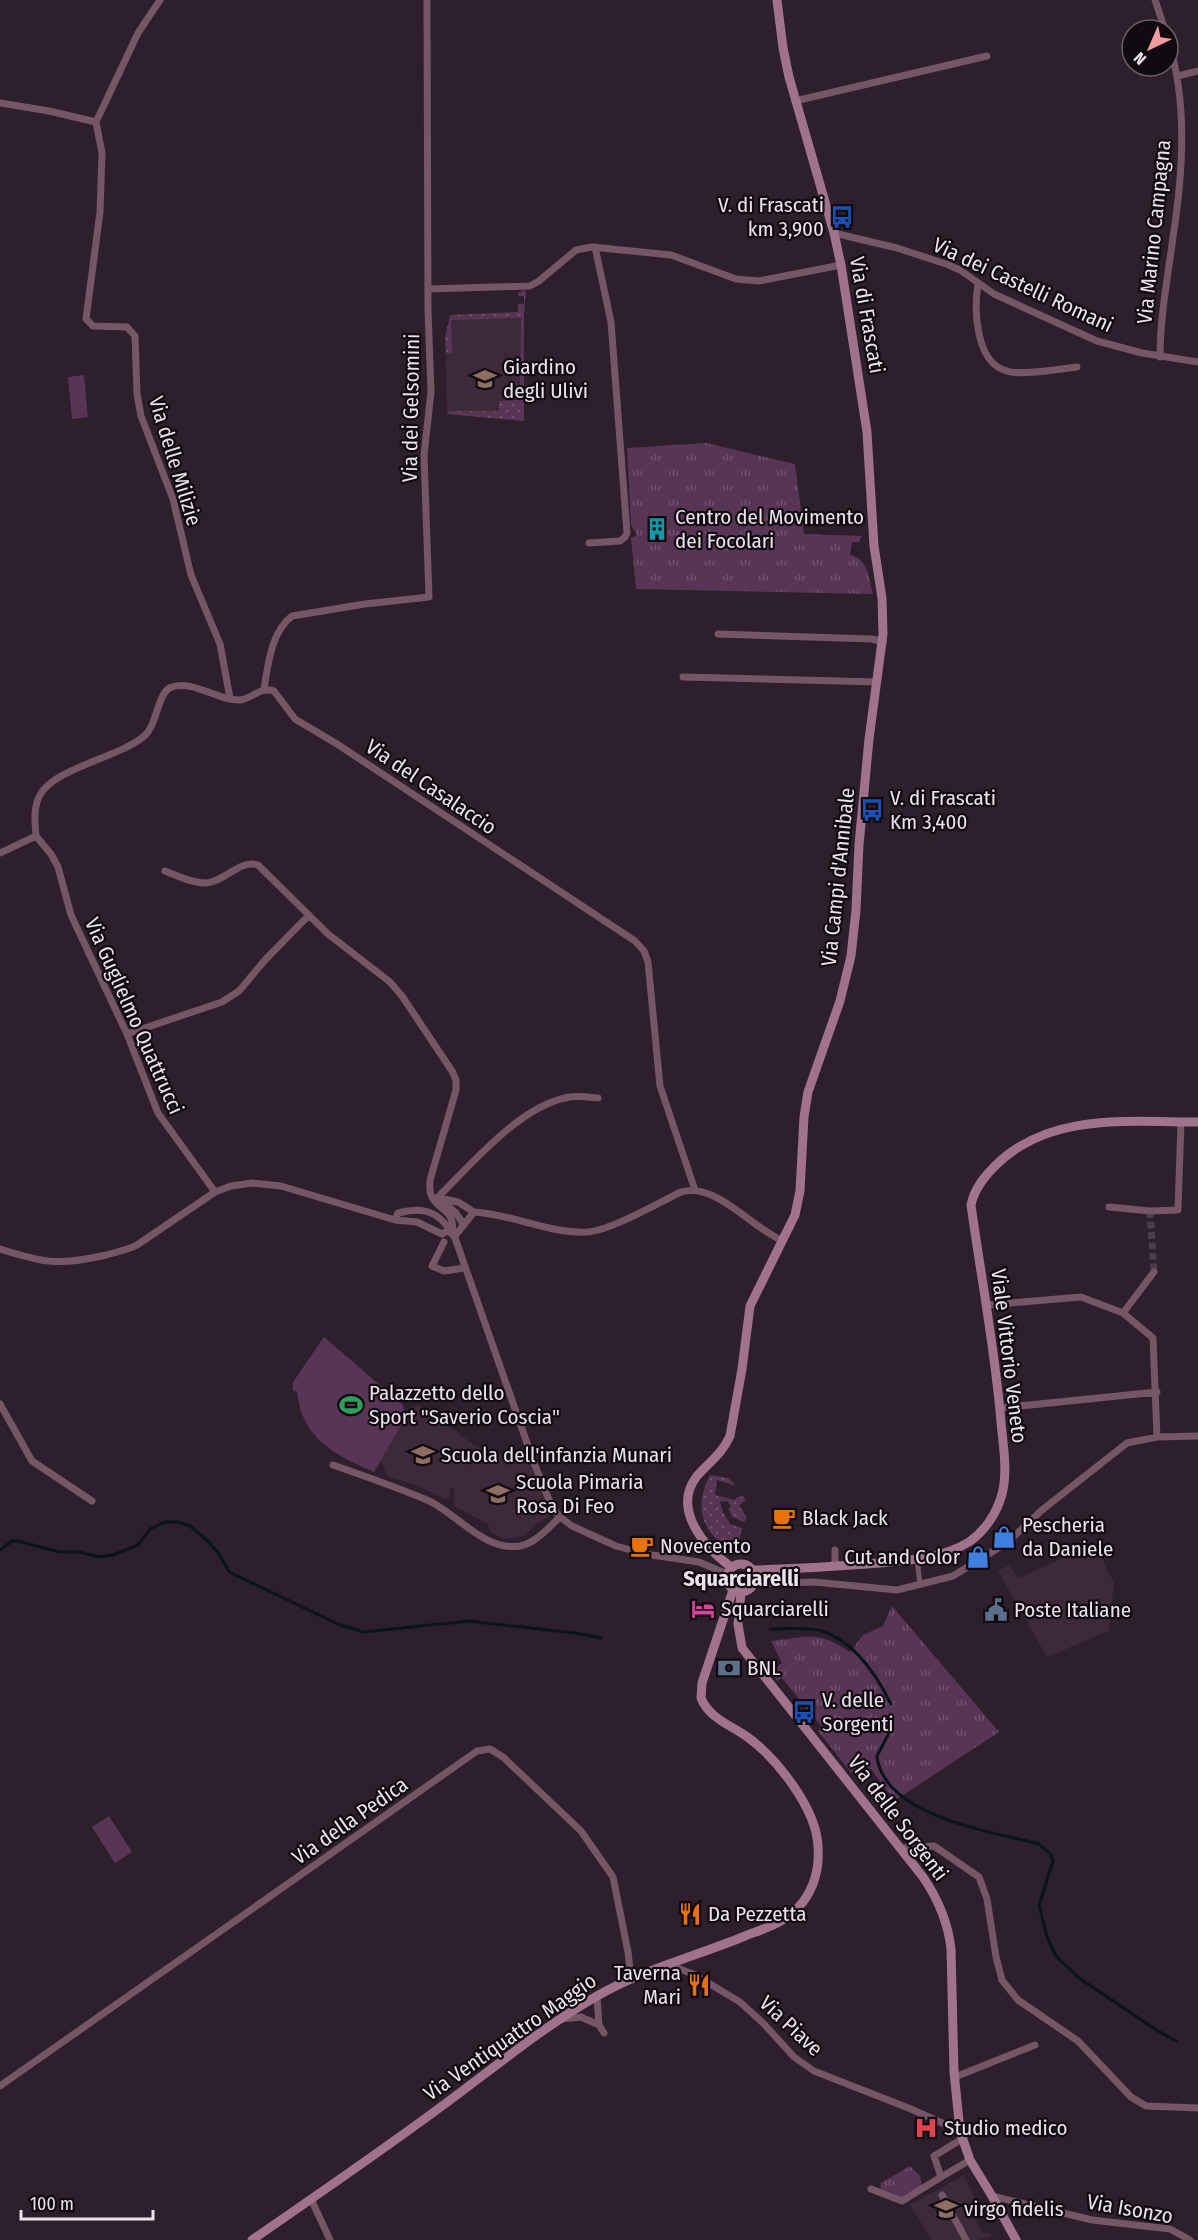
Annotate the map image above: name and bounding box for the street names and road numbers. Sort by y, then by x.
street label: Via Marino Campagna [1131,139,1177,325]
street label: Via dei Castelli Romani [929,232,1117,338]
street label: Via di Frascati [844,255,890,375]
street label: Via dei Gelsomini [397,333,425,483]
street label: Via delle Milizie [143,393,207,529]
street label: Via del Casalaccio [361,734,501,840]
street label: Via Campi d'Annibale [816,786,860,968]
street label: Via Guglielmo Quattrucci [79,914,189,1118]
street label: Viale Vittorio Veneto [985,1267,1033,1445]
street label: Via delle Sorgenti [842,1750,954,1886]
street label: Via della Pedica [287,1772,413,1870]
street label: Via Ventiquattro Maggio [419,1968,601,2106]
street label: Via Piave [754,1990,828,2062]
street label: Via Isonzo [1085,2189,1175,2229]

